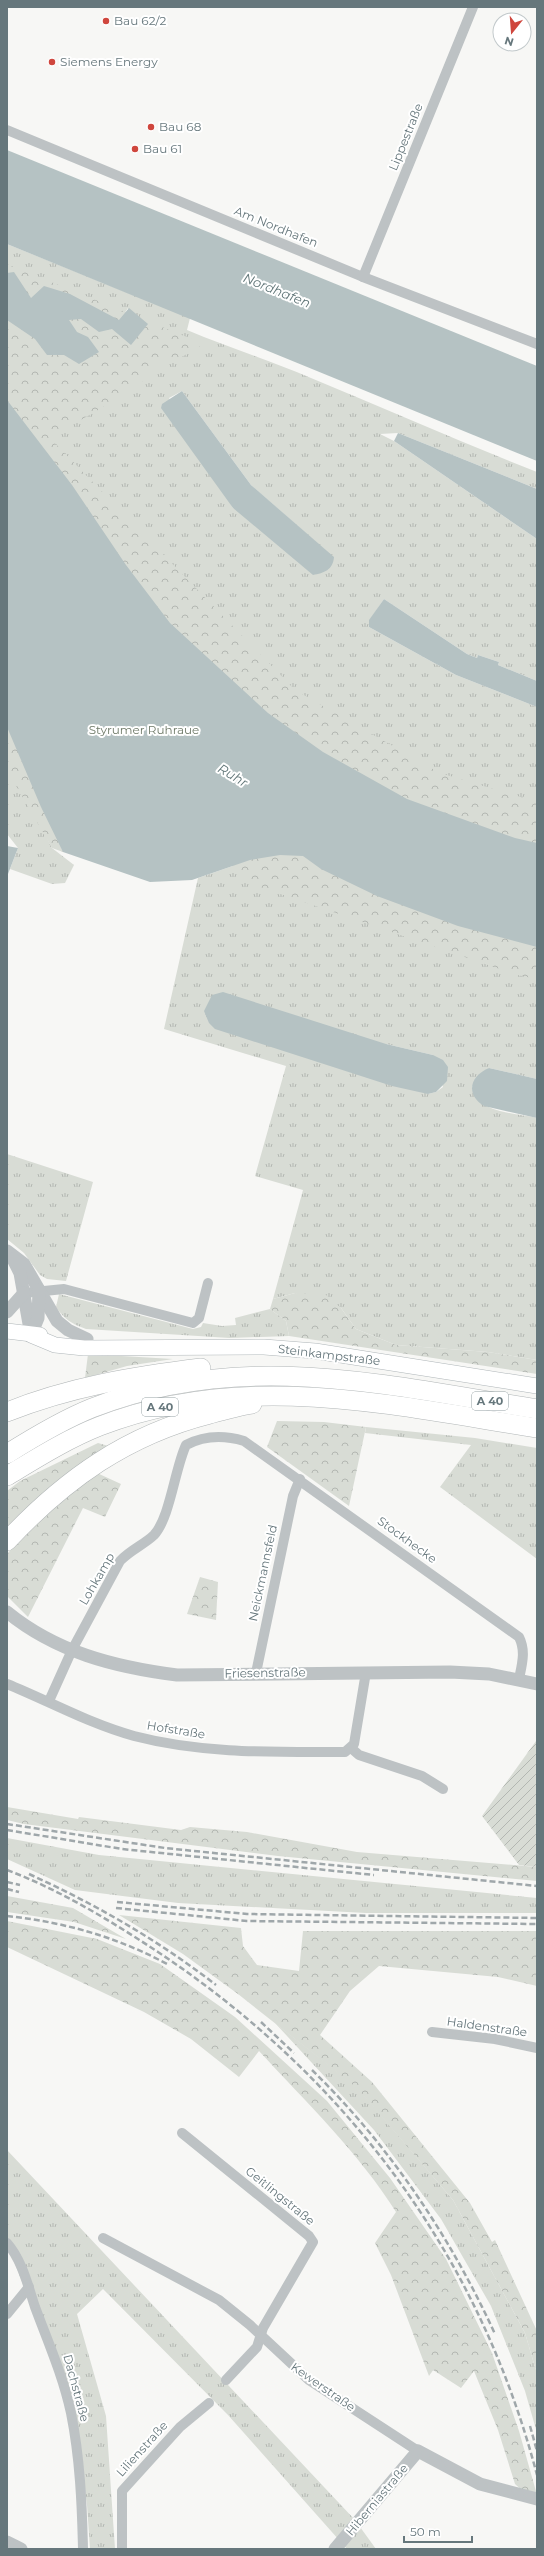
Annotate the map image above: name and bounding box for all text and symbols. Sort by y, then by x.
north arrow [492,12,532,52]
place label: Bau 62/2 [114,13,167,28]
marker: Bau 62/2 [101,16,111,26]
text: N [503,34,515,50]
place label: Siemens Energy [60,54,158,69]
marker: Siemens Energy [47,57,57,67]
street label: Lippestraße [385,101,426,173]
place label: Bau 68 [159,119,202,134]
marker: Bau 68 [146,122,156,132]
place label: Bau 61 [143,141,182,156]
marker: Bau 61 [130,144,140,154]
street label: Am Nordhafen [232,203,320,250]
water label: Nordhafen [241,269,313,311]
park label: Styrumer Ruhraue [89,722,199,737]
water label: Ruhr [215,760,252,791]
street label: Steinkampstraße [277,1341,381,1368]
road number: A 40 [472,1392,508,1410]
road number: A 40 [142,1398,178,1416]
street label: Stockhecke [375,1513,440,1566]
street label: Neickmannsfeld [245,1523,280,1623]
street label: Lohkamp [76,1550,117,1607]
street label: Friesenstraße [224,1664,306,1681]
street label: Hofstraße [146,1718,206,1742]
street label: Haldenstraße [446,2013,528,2040]
street label: Geitlingstraße [243,2163,318,2228]
street label: Dachstraße [60,2353,93,2423]
street label: Kewerstraße [288,2359,358,2414]
street label: Lilienstraße [113,2418,170,2480]
street label: Hiberniastraße [342,2461,411,2539]
scale bar [404,2518,472,2544]
text: 50 m [410,2524,441,2539]

